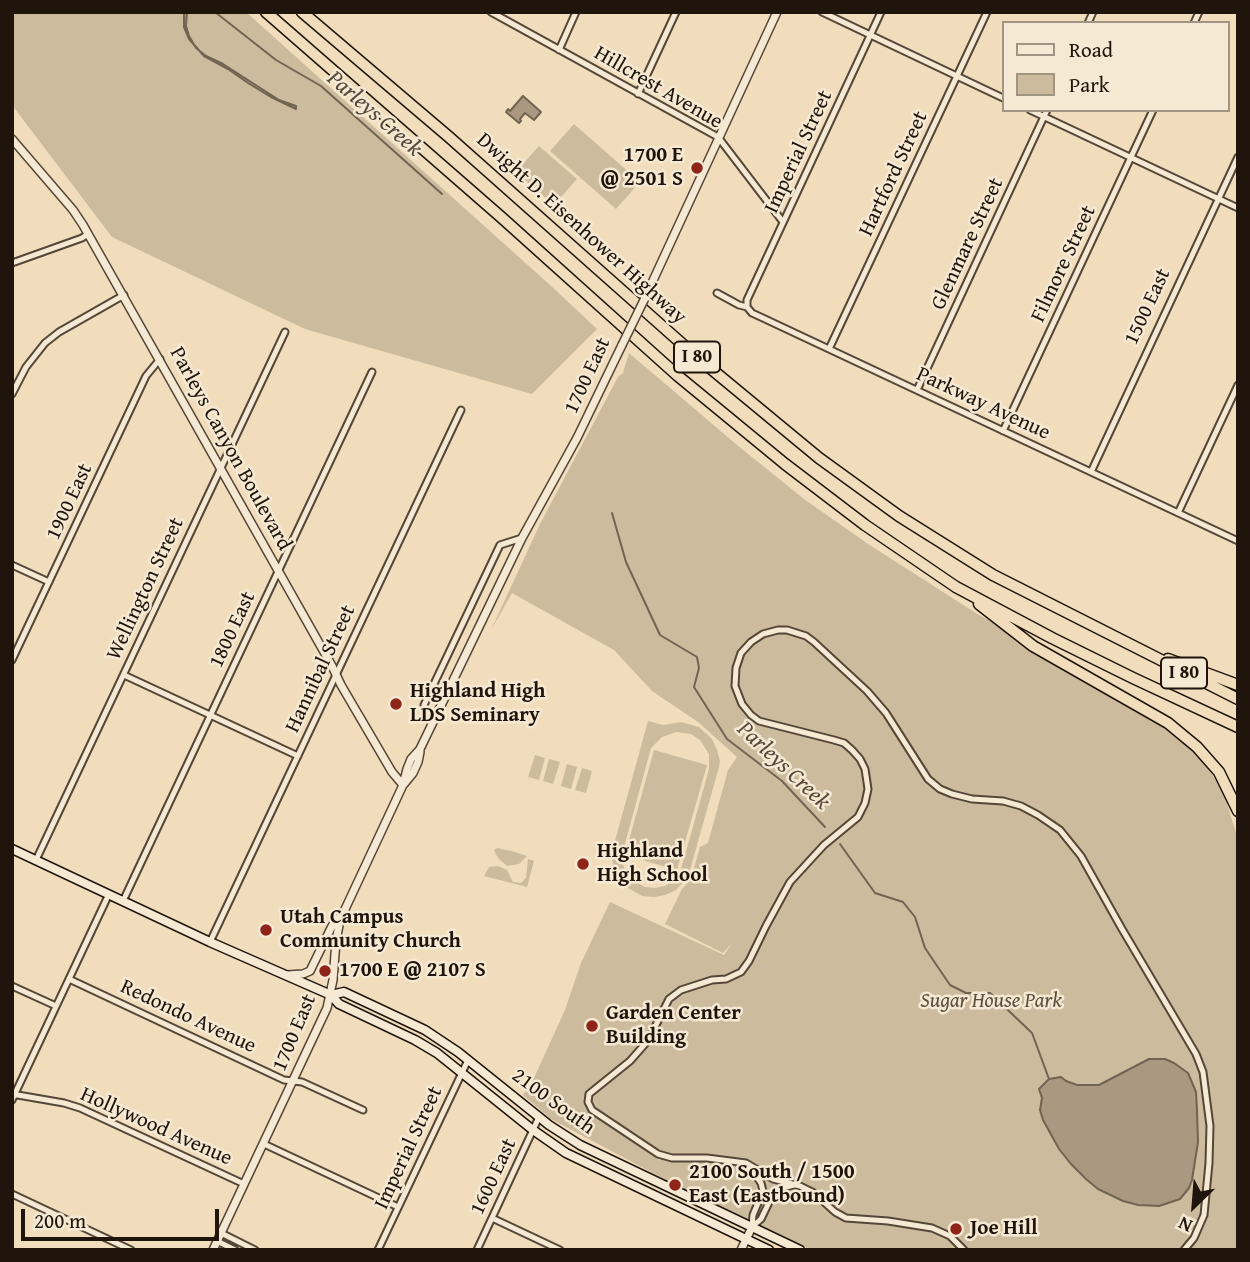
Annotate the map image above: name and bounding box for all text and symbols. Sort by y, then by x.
legend [1002,21,1229,112]
text: Road [1069,34,1113,65]
street label: Hillcrest Avenue [589,41,727,135]
water label: Parleys Creek [321,65,427,163]
text: Park [1069,69,1110,100]
street label: Imperial Street [759,86,839,218]
street label: Hartford Street [854,108,934,240]
street label: Dwight D. Eisenhower Highway [471,128,691,330]
place label: 1700 E @ 2501 S [600,143,683,193]
marker: 1700 E @ 2501 S [689,160,705,176]
street label: Glenmare Street [926,174,1010,314]
street label: Filmore Street [1026,202,1102,326]
street label: 1500 East [1119,265,1177,349]
street label: 1700 East [559,334,617,418]
road number: I 80 [674,342,720,372]
street label: Parleys Canyon Boulevard [164,343,296,555]
street label: Parkway Avenue [912,362,1054,446]
street label: 1900 East [41,460,99,544]
street label: Wellington Street [102,514,190,664]
street label: 1800 East [204,588,262,672]
street label: Hannibal Street [280,601,362,737]
road number: I 80 [1161,658,1207,688]
place label: Highland High LDS Seminary [410,679,545,729]
marker: Highland High LDS Seminary [388,696,404,712]
water label: Parleys Creek [731,716,835,816]
place label: Highland High School [597,839,708,889]
marker: Highland High School [575,856,591,872]
place label: Utah Campus Community Church [280,905,461,955]
marker: Utah Campus Community Church [258,922,274,938]
place label: 1700 E @ 2107 S [339,958,486,984]
marker: 1700 E @ 2107 S [317,963,333,979]
street label: Redondo Avenue [116,975,260,1059]
park label: Sugar House Park [920,989,1062,1015]
street label: 1700 East [268,991,322,1075]
place label: Garden Center Building [606,1001,741,1051]
marker: Garden Center Building [584,1018,600,1034]
street label: 2100 South [507,1063,599,1141]
street label: Hollywood Avenue [76,1082,236,1172]
street label: Imperial Street [369,1082,449,1214]
street label: 1600 East [465,1135,523,1219]
place label: 2100 South / 1500 East (Eastbound) [689,1160,855,1210]
north arrow [1159,1171,1229,1241]
marker: 2100 South / 1500 East (Eastbound) [667,1177,683,1193]
scale bar [24,1196,222,1240]
text: 200 m [34,1205,86,1236]
text: N [1173,1210,1197,1240]
place label: Joe Hill [970,1216,1037,1242]
marker: Joe Hill [948,1221,964,1237]

